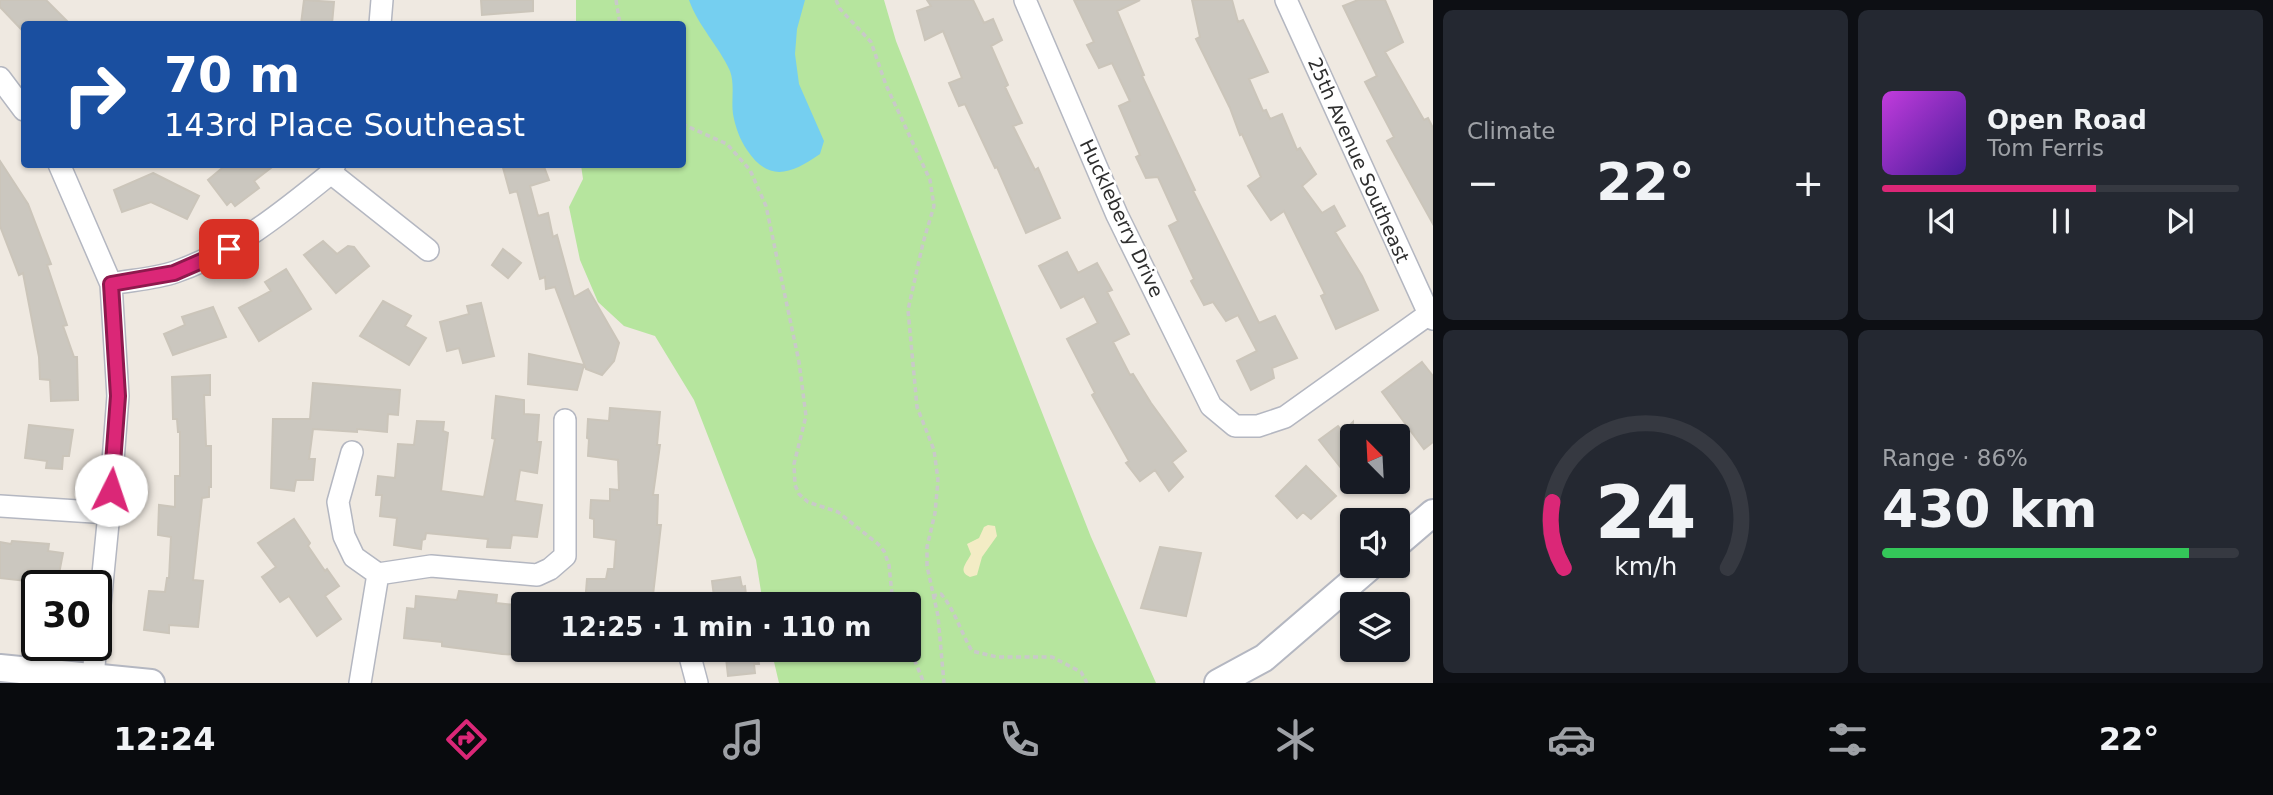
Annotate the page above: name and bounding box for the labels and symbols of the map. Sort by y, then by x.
street label: 25th Avenue Southeast [1304,54,1414,266]
street label: Huckleberry Drive [1076,136,1168,300]
pin [199,219,259,279]
north arrow [1340,424,1410,494]
position arrow [74,453,148,527]
speed limit sign: 30 [21,570,112,661]

